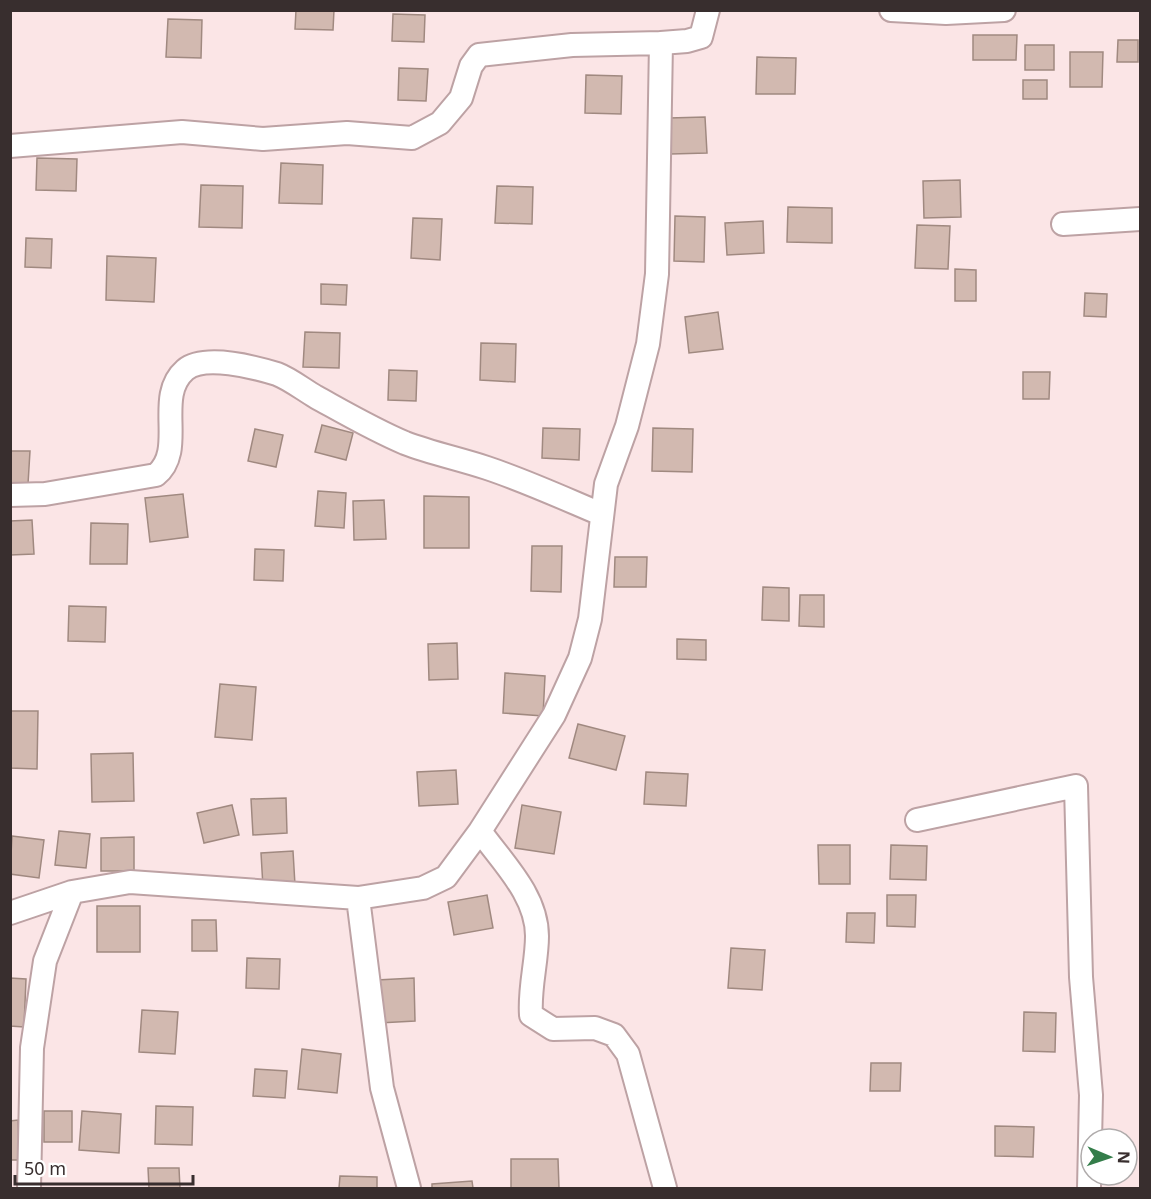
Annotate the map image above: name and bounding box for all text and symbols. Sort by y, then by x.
north arrow [1079,1127,1139,1187]
scale bar [15,1148,194,1186]
text: N [1113,1151,1135,1164]
text: 50 m [24,1156,66,1180]

